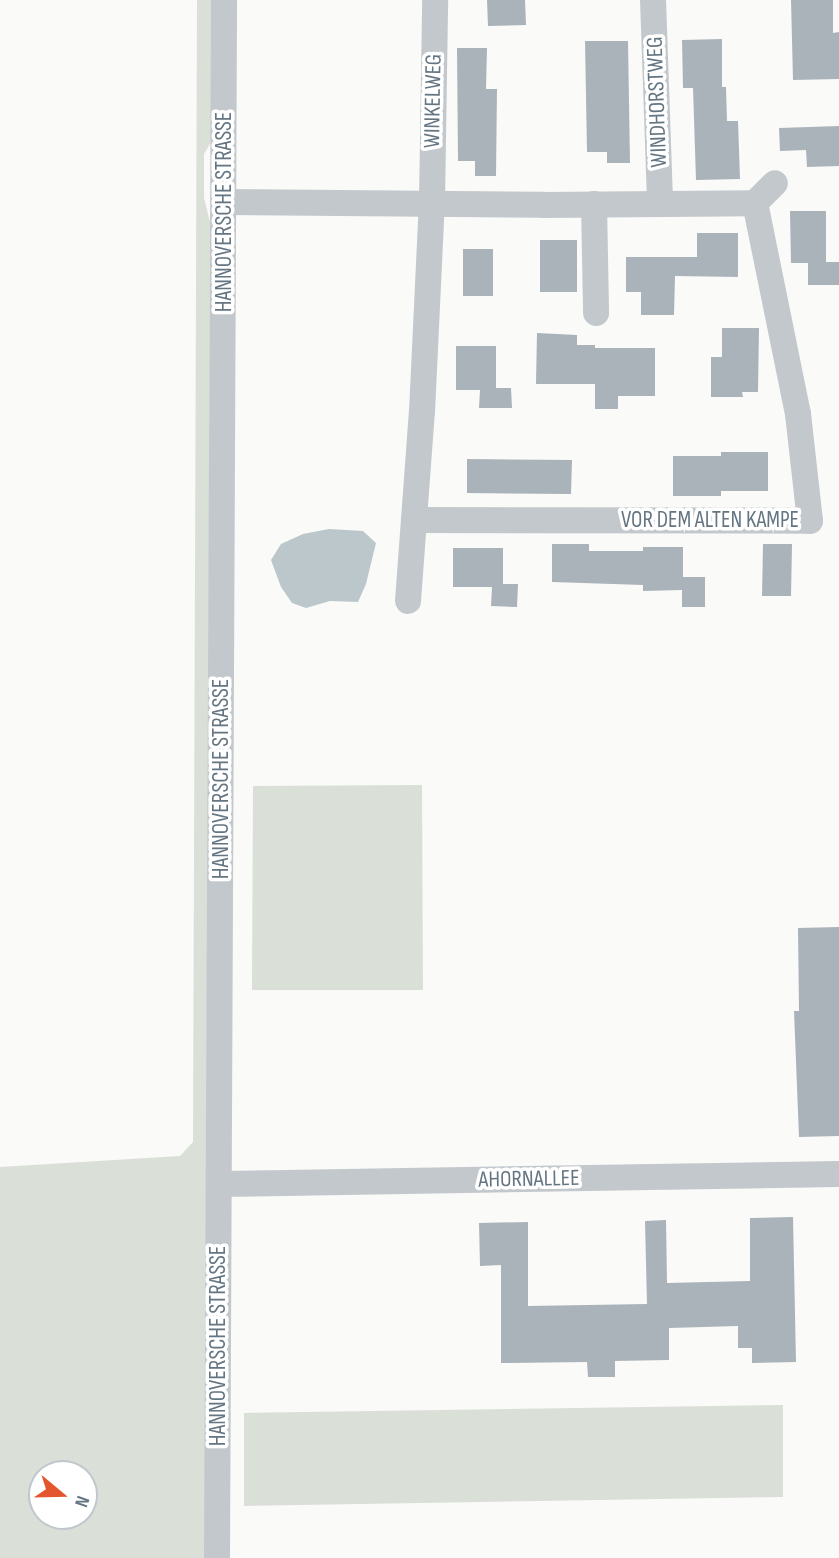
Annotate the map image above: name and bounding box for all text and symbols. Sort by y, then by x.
street label: WINDHORSTWEG [641,36,673,168]
street label: WINKELWEG [418,54,448,148]
street label: HANNOVERSCHE STRASSE [210,112,238,312]
street label: VOR DEM ALTEN KAMPE [621,506,799,534]
street label: HANNOVERSCHE STRASSE [207,679,235,879]
street label: AHORNALLEE [478,1164,580,1194]
street label: HANNOVERSCHE STRASSE [204,1246,232,1446]
north arrow [28,1460,98,1530]
text: N [69,1493,94,1510]

